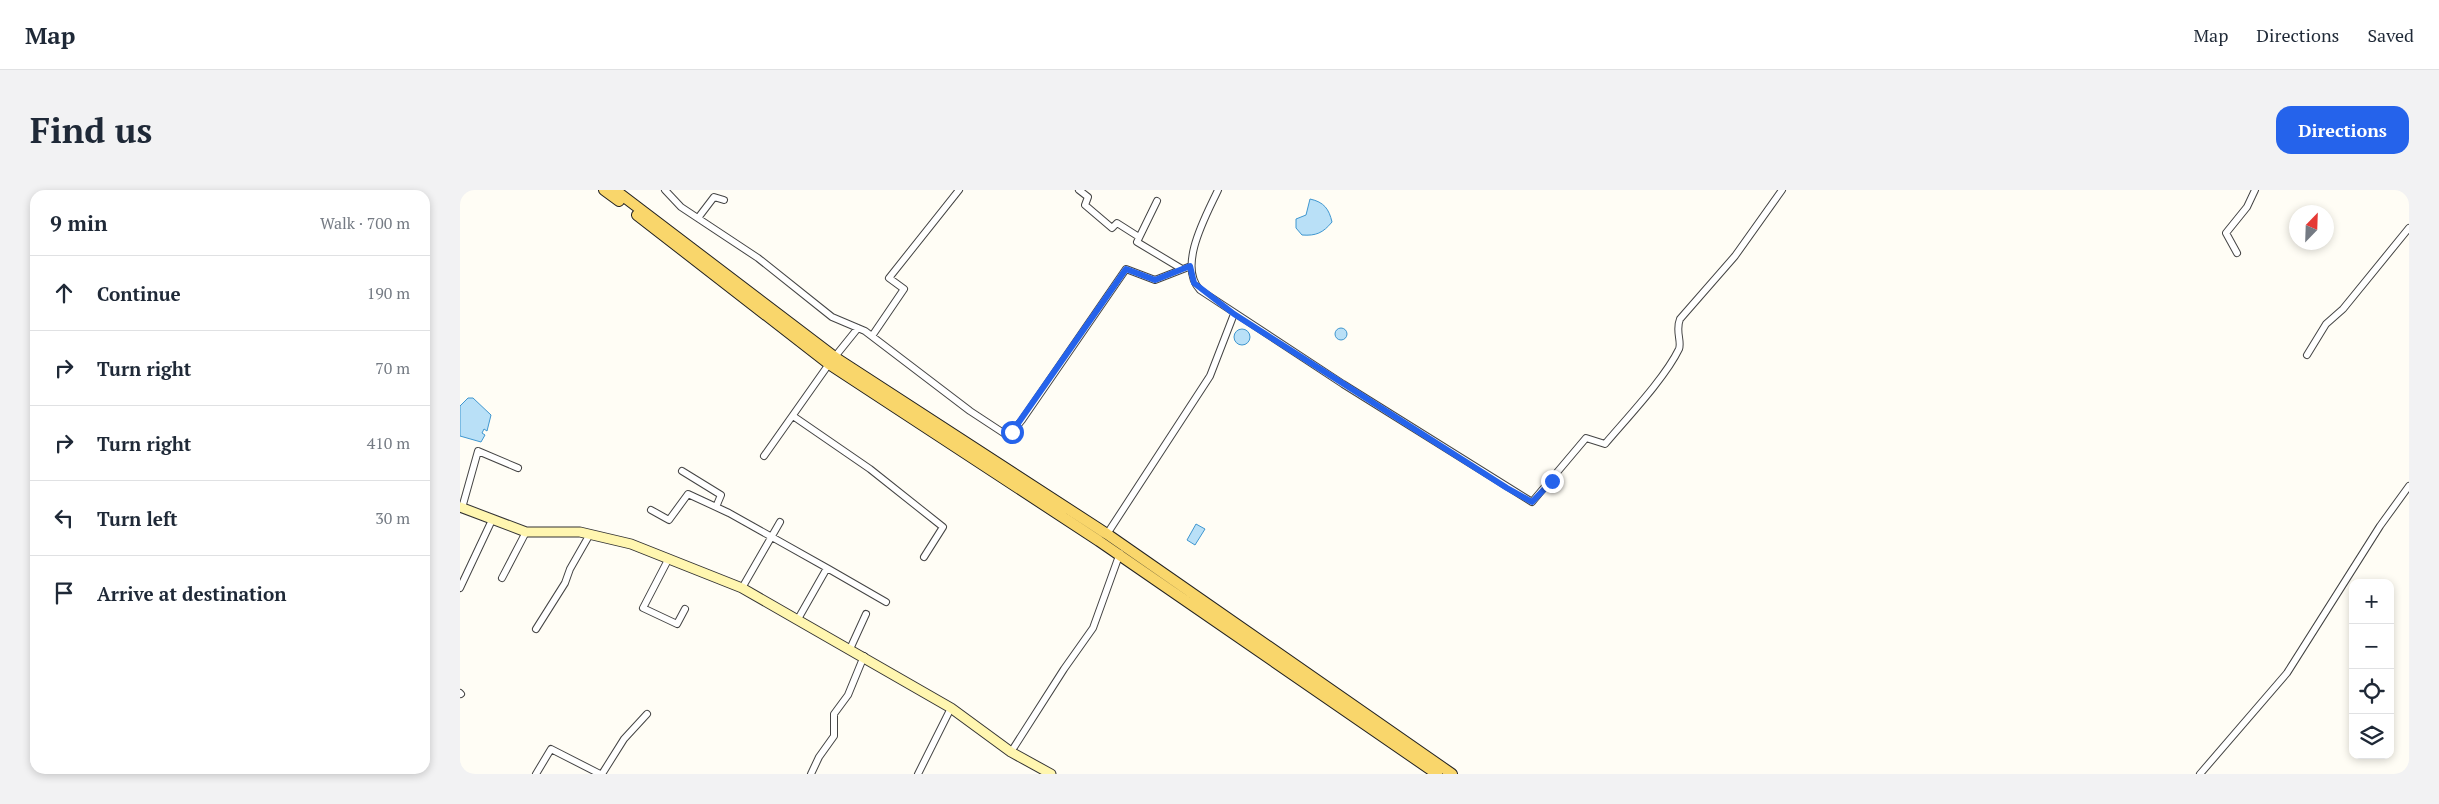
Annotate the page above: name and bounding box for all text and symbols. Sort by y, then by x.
text: Map [25,19,75,51]
text: Map [2193,23,2228,47]
text: Directions [2256,23,2339,47]
text: Saved [2367,23,2414,47]
button: Directions [2276,106,2409,154]
text: Find us [30,107,152,153]
north arrow [2289,205,2334,250]
text: 9 min [50,209,107,237]
text: Walk · 700 m [320,212,410,234]
icon: ahead [50,279,78,307]
text: Continue [97,281,181,306]
text: 190 m [367,282,410,304]
icon: right [50,354,78,382]
text: Turn right [97,356,191,381]
text: 70 m [375,357,410,379]
route start [1001,421,1024,444]
icon: right [50,429,78,457]
text: Turn right [97,431,191,456]
text: 410 m [367,432,410,454]
route end [1541,470,1564,493]
icon: left [50,504,78,532]
text: Turn left [97,506,178,531]
text: 30 m [375,507,410,529]
icon: arrive [50,579,78,607]
map controls [2349,579,2394,759]
button: + [2349,579,2394,624]
text: Arrive at destination [97,581,286,606]
button: − [2349,624,2394,669]
button: locate [2349,669,2394,714]
button: layers [2349,714,2394,759]

